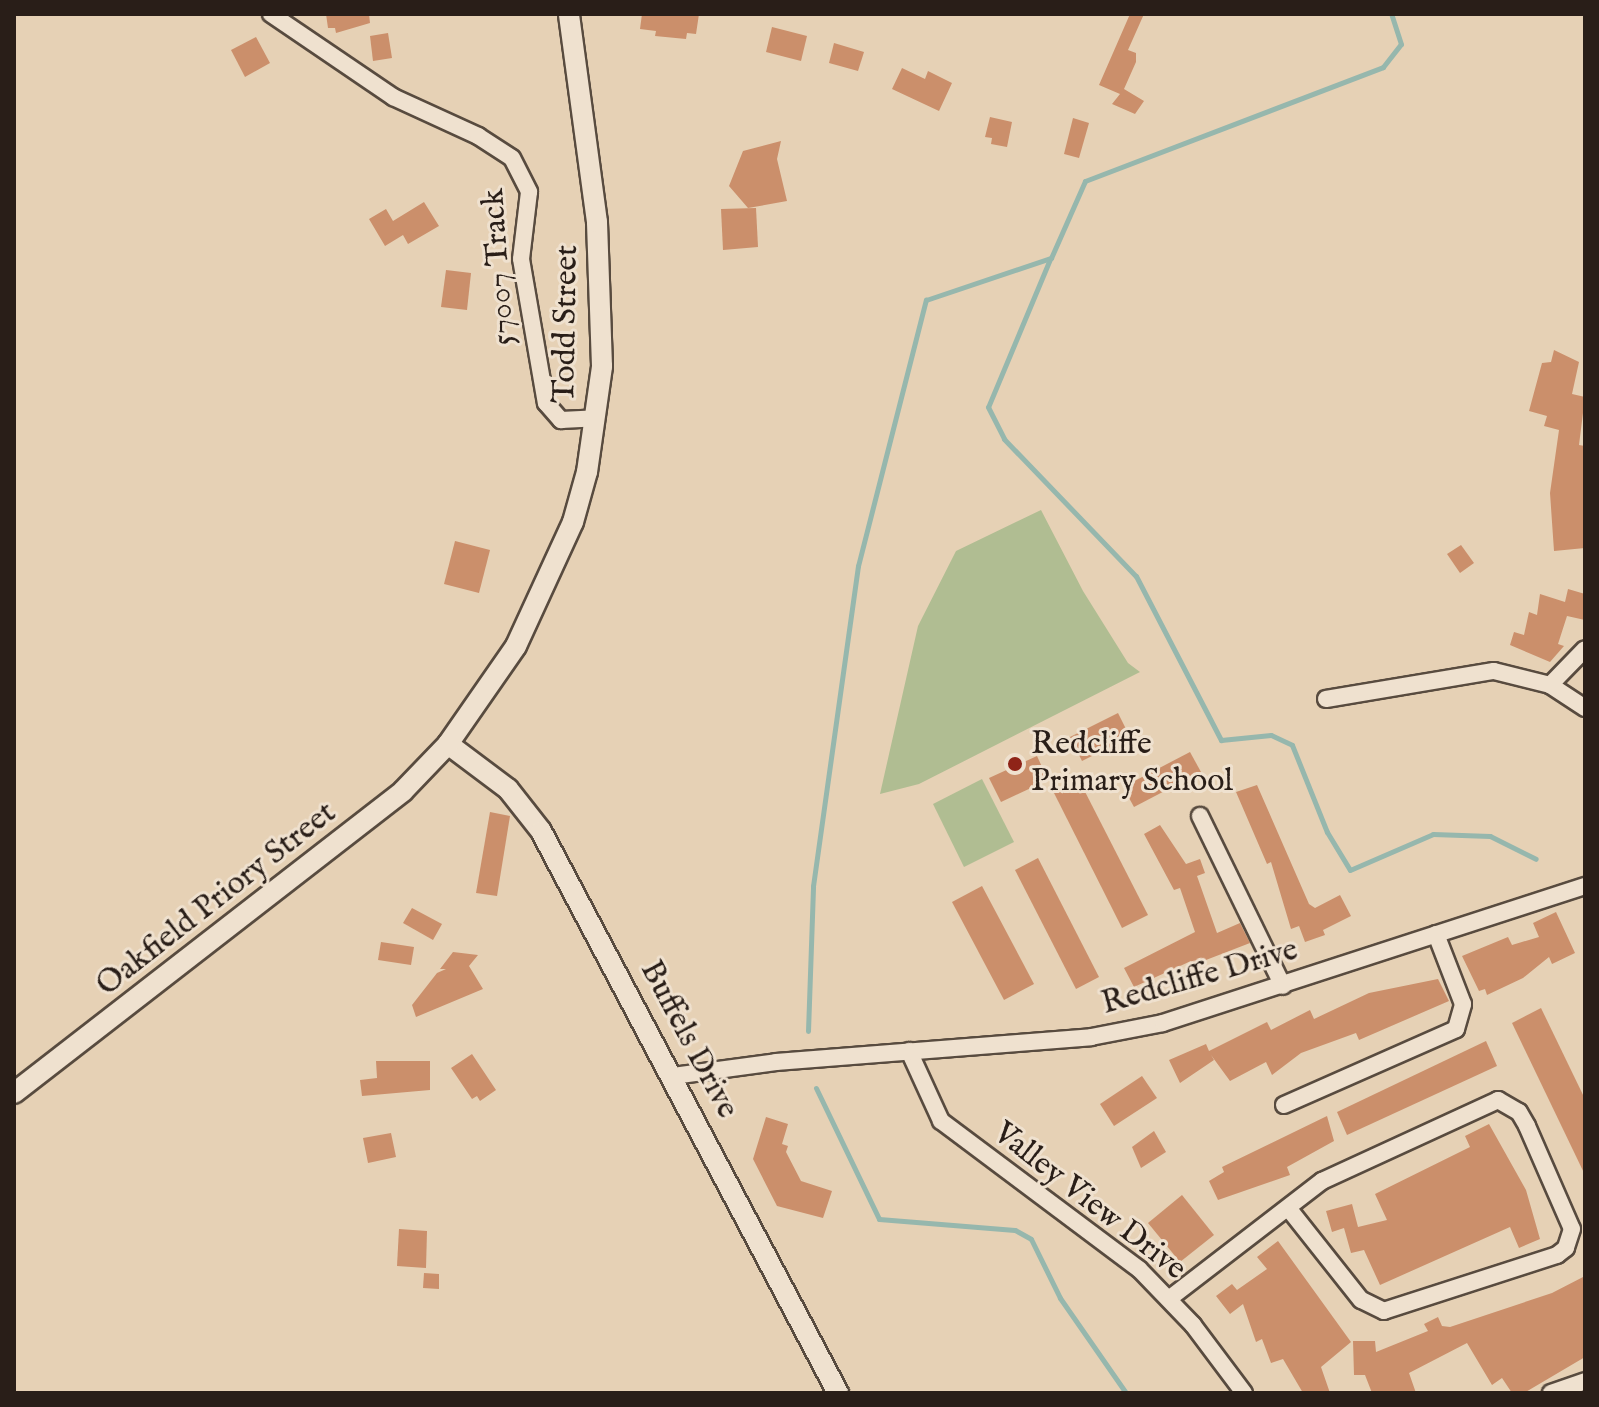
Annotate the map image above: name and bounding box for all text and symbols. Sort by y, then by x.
street label: 57007 Track [475,187,525,347]
street label: Todd Street [546,245,588,403]
place label: Redcliffe Primary School [1031,727,1233,802]
marker: Redcliffe Primary School [1006,755,1024,773]
street label: Oakfield Priory Street [90,795,344,1005]
street label: Redcliffe Drive [1098,932,1302,1024]
street label: Buffels Drive [630,955,746,1125]
street label: Valley View Drive [985,1115,1193,1289]

